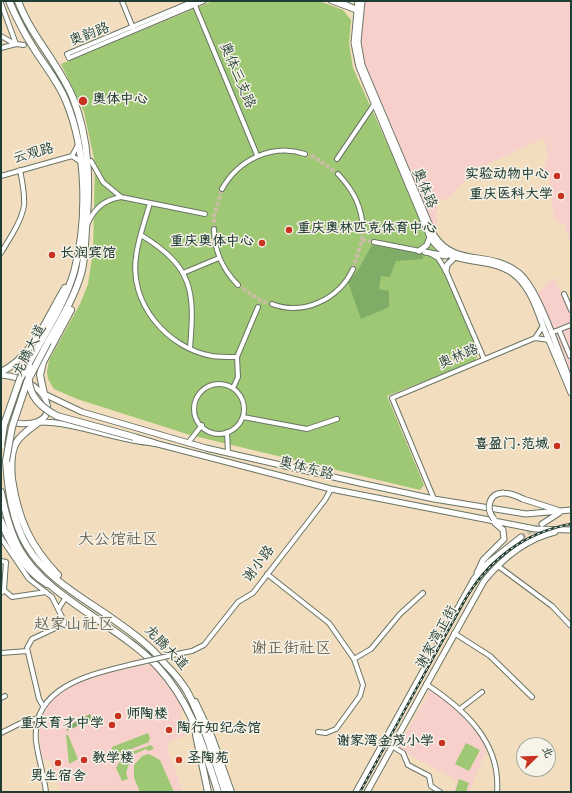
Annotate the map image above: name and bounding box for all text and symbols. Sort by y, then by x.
street label: 奥韵路 [67,21,113,51]
street label: 奥体三支路 [215,41,257,111]
place label: 奥体中心 [92,93,148,109]
marker: 奥体中心 [77,95,89,107]
street label: 云观路 [11,141,57,169]
street label: 奥体路 [407,166,439,212]
place label: 实验动物中心 [465,168,549,184]
marker: 实验动物中心 [552,171,562,181]
place label: 重庆医科大学 [469,188,553,204]
marker: 重庆医科大学 [556,191,566,201]
place label: 重庆奥林匹克体育中心 [297,222,437,238]
marker: 重庆奥林匹克体育中心 [284,225,294,235]
place label: 重庆奥体中心 [170,235,254,251]
marker: 重庆奥体中心 [257,238,267,248]
place label: 长润宾馆 [60,247,116,263]
marker: 长润宾馆 [47,250,57,260]
street label: 龙腾大道 [11,322,51,380]
street label: 奥林路 [436,342,482,374]
place label: 喜盈门·范城 [475,438,549,454]
marker: 喜盈门·范城 [552,441,562,451]
street label: 奥体东路 [277,455,335,485]
district label: 大公馆社区 [78,532,158,552]
street label: 谢小路 [241,543,279,587]
street label: 谢家湾正街 [414,603,462,673]
district label: 赵家山社区 [34,617,114,637]
street label: 龙腾大道 [140,623,190,675]
district label: 谢正街社区 [251,641,331,661]
place label: 师陶楼 [126,708,168,724]
marker: 师陶楼 [113,711,123,721]
place label: 重庆育才中学 [20,717,104,733]
marker: 重庆育才中学 [107,720,117,730]
place label: 陶行知纪念馆 [177,722,261,738]
marker: 陶行知纪念馆 [164,725,174,735]
place label: 谢家湾金茂小学 [336,735,434,751]
north arrow [516,737,556,777]
marker: 谢家湾金茂小学 [437,738,447,748]
text: 北 [538,745,554,760]
place label: 教学楼 [92,752,134,768]
place label: 圣陶苑 [187,752,229,768]
marker: 教学楼 [79,755,89,765]
marker: 圣陶苑 [174,755,184,765]
marker: 男生宿舍 [53,758,63,768]
place label: 男生宿舍 [30,770,86,786]

